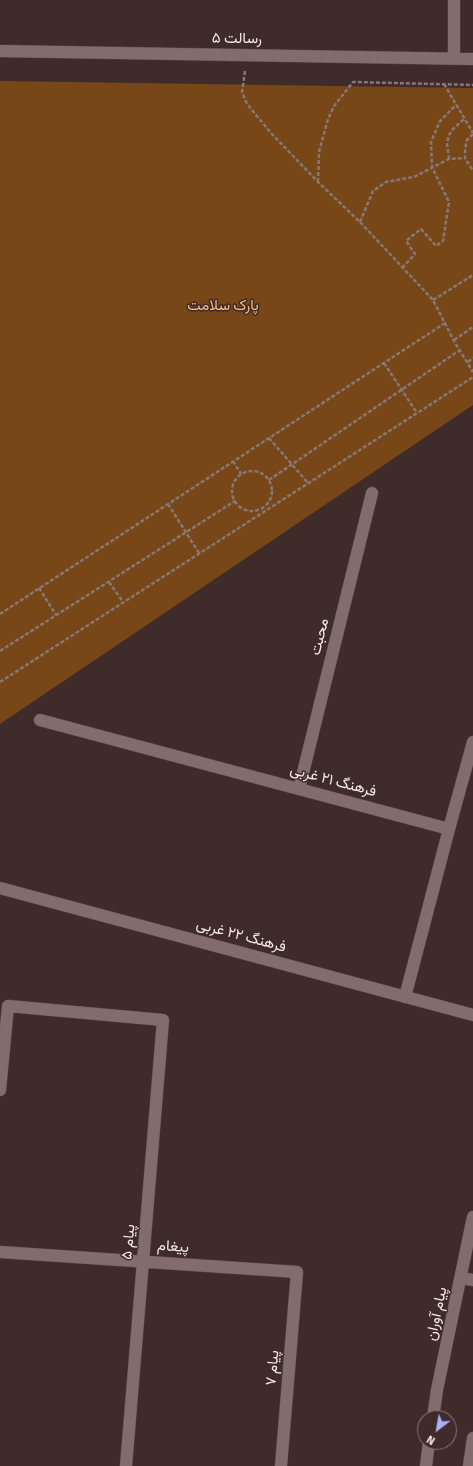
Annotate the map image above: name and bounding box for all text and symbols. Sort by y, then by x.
street label: رسالت ۵ [212,30,262,48]
park label: پارک سلامت [187,297,259,315]
street label: محبت [307,617,333,657]
street label: فرهنگ ۲۱ غربی [288,761,378,801]
street label: فرهنگ ۲۲ غربی [194,915,288,957]
street label: پیام ۵ [118,1223,140,1261]
street label: پیغام [156,1237,190,1257]
street label: پیام آوران [423,1285,451,1343]
street label: پیام ۷ [262,1349,284,1387]
north arrow [417,1410,457,1450]
text: N [424,1432,438,1447]

